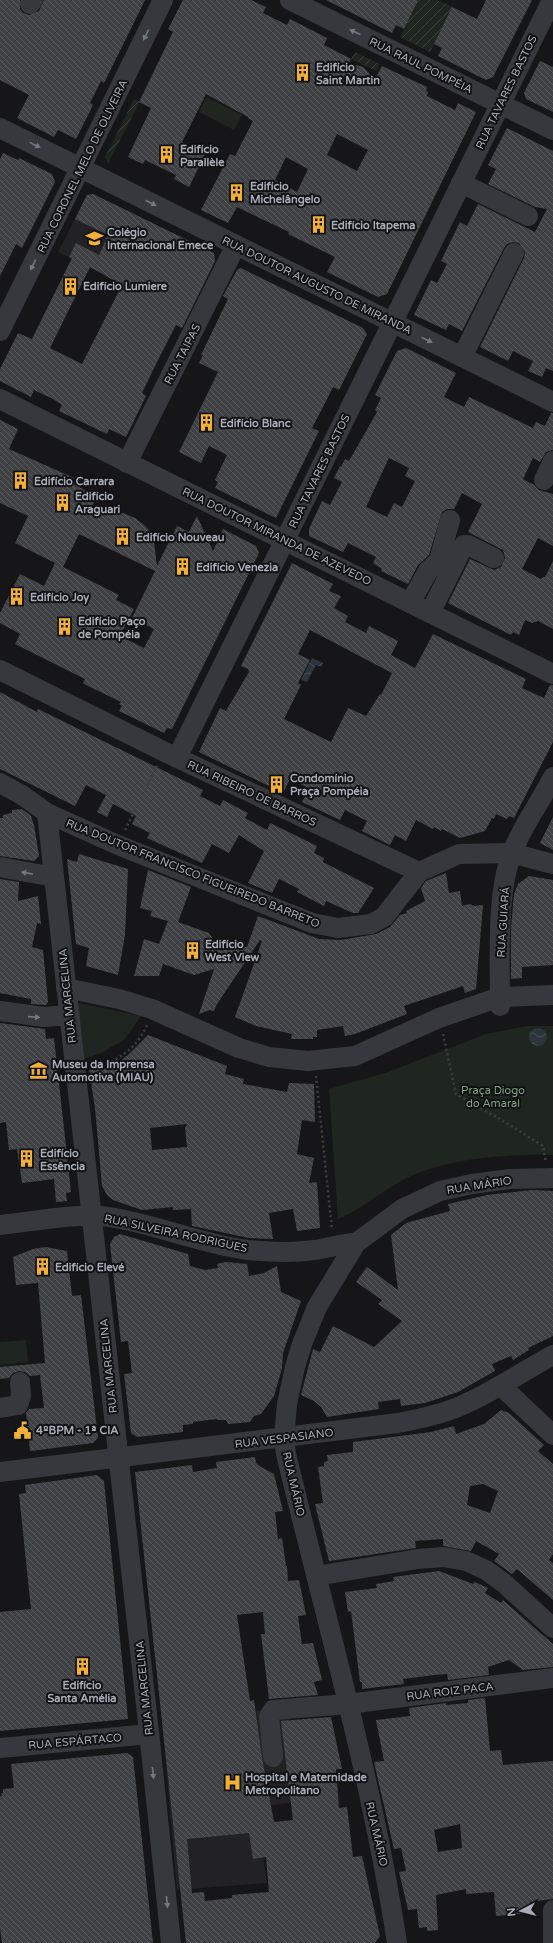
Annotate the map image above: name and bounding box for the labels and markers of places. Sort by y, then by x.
place label: Edifício Saint Martin [316,61,380,87]
building icon: Edifício Saint Martin [293,63,313,83]
place label: Edifício Parallèle [180,143,225,169]
building icon: Edifício Parallèle [157,145,177,165]
place label: Edifício Michelângelo [250,180,321,207]
building icon: Edifício Michelângelo [227,182,247,202]
building icon: Edifício Itapema [308,215,328,235]
place label: Edifício Itapema [331,219,415,233]
place label: Colégio Internacional Emece [107,226,214,252]
school or university icon: Colégio Internacional Emece [84,228,104,248]
building icon: Edifício Lumiere [60,276,80,296]
place label: Edifício Lumiere [83,280,168,293]
building icon: Edifício Blanc [197,413,217,433]
place label: Edifício Blanc [220,417,291,430]
building icon: Edifício Carrara [11,471,31,491]
place label: Edifício Carrara [34,475,114,488]
place label: Edifício Araguari [75,490,121,517]
building icon: Edifício Araguari [52,492,72,512]
building icon: Edifício Nouveau [113,527,133,547]
place label: Edifício Nouveau [136,531,225,544]
building icon: Edifício Venezia [173,557,193,577]
place label: Edifício Venezia [196,561,278,574]
building icon: Edifício Joy [7,587,27,607]
place label: Edifício Joy [30,591,89,605]
place label: Edifício Paço de Pompéia [78,615,146,642]
building icon: Edifício Paço de Pompéia [55,617,75,637]
place label: Condomínio Praça Pompéia [290,772,369,799]
building icon: Condomínio Praça Pompéia [267,774,287,794]
place label: Edifício West View [205,938,260,964]
building icon: Edifício West View [182,940,202,960]
place label: Museu da Imprensa Automotiva (MIAU) [52,1058,155,1084]
museum icon: Museu da Imprensa Automotiva (MIAU) [29,1060,49,1080]
place label: Edifício Essência [40,1147,85,1173]
building icon: Edifício Essência [17,1149,37,1169]
building icon: Edifício Elevé [32,1257,52,1277]
place label: Edifício Elevé [55,1261,125,1274]
public building icon: 4ºBPM - 1ª CIA [13,1420,33,1440]
place label: 4ºBPM - 1ª CIA [36,1424,119,1437]
building icon: Edifício Santa Amélia [72,1657,92,1677]
place label: Edifício Santa Amélia [48,1679,116,1705]
place label: Hospital e Maternidade Metropolitano [245,1771,368,1798]
hospital icon: Hospital e Maternidade Metropolitano [222,1773,242,1793]

